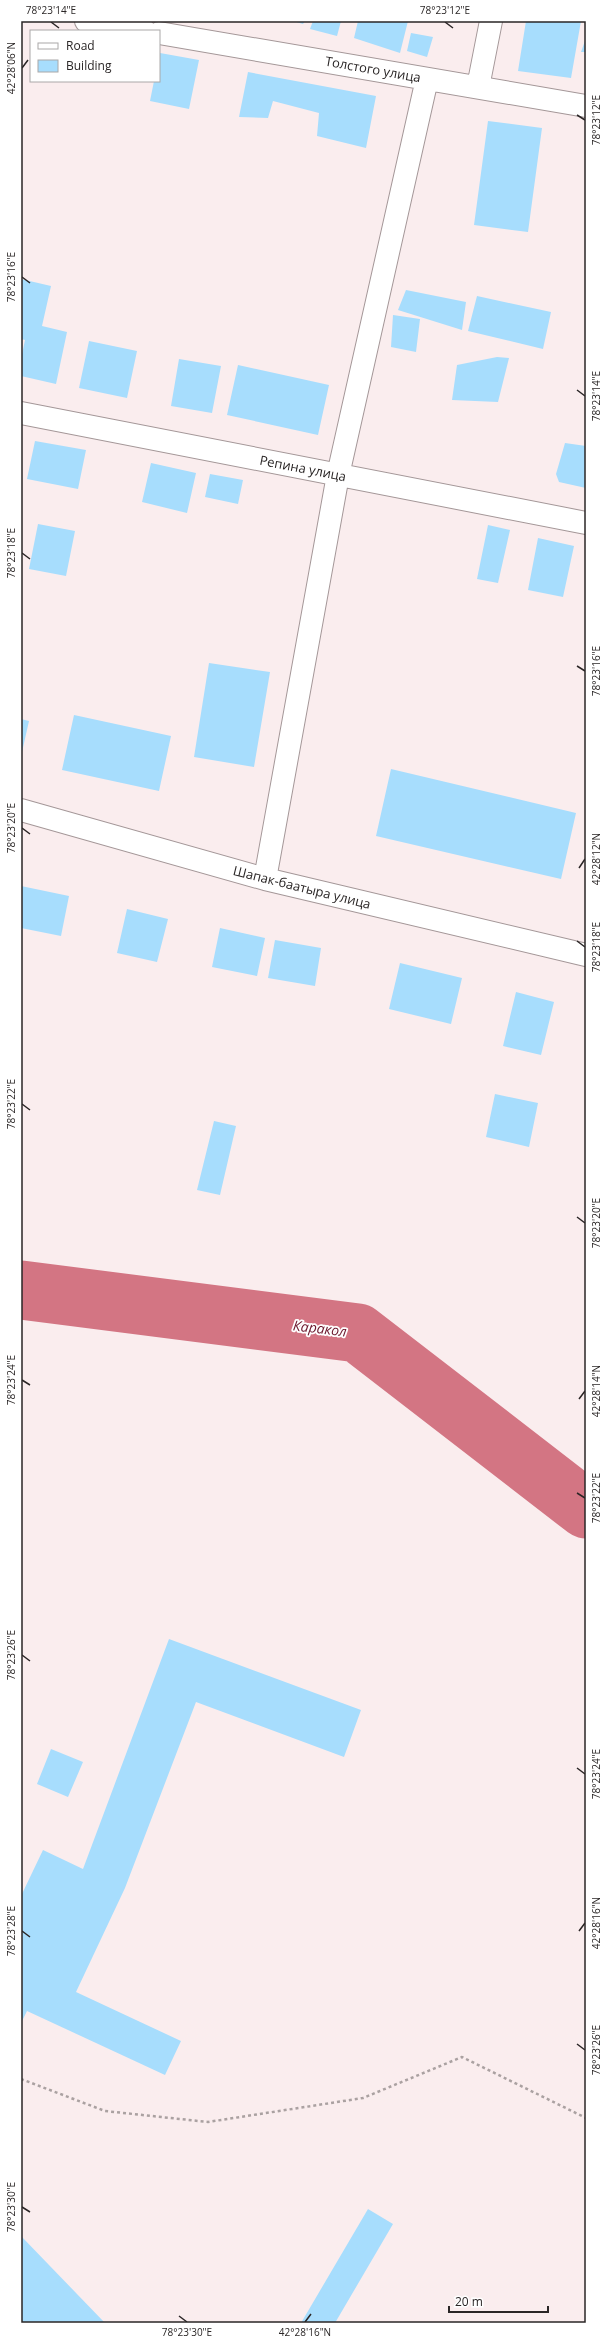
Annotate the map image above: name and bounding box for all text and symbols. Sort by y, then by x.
text: 78°23'14"E [26,3,76,17]
text: 78°23'12"E [420,3,470,17]
legend [30,30,160,82]
text: Road [66,37,95,54]
text: 42°28'06"N [4,42,18,94]
street label: Толстого улица [324,52,422,86]
text: Building [66,57,112,74]
text: 78°23'12"E [589,95,603,145]
text: 78°23'16"E [4,252,18,302]
text: 78°23'14"E [589,371,603,421]
street label: Репина улица [258,451,348,485]
text: 78°23'18"E [4,528,18,578]
text: 78°23'16"E [589,646,603,696]
text: 78°23'20"E [4,803,18,853]
text: 42°28'12"N [589,833,603,885]
street label: Шапак-баатыра улица [231,861,373,913]
text: 78°23'18"E [589,922,603,972]
text: 78°23'22"E [4,1079,18,1129]
text: 78°23'20"E [589,1198,603,1248]
water label: Каракол [292,1315,348,1341]
text: 78°23'24"E [4,1355,18,1405]
text: 42°28'14"N [589,1365,603,1417]
text: 78°23'22"E [589,1473,603,1523]
text: 78°23'26"E [4,1630,18,1680]
text: 78°23'24"E [589,1749,603,1799]
text: 42°28'16"N [589,1897,603,1949]
text: 78°23'28"E [4,1906,18,1956]
text: 78°23'26"E [589,2025,603,2075]
text: 78°23'30"E [4,2182,18,2232]
scale bar [449,2288,548,2314]
text: 20 m [455,2293,483,2310]
text: 78°23'30"E [162,2325,212,2339]
text: 42°28'16"N [279,2325,331,2339]

